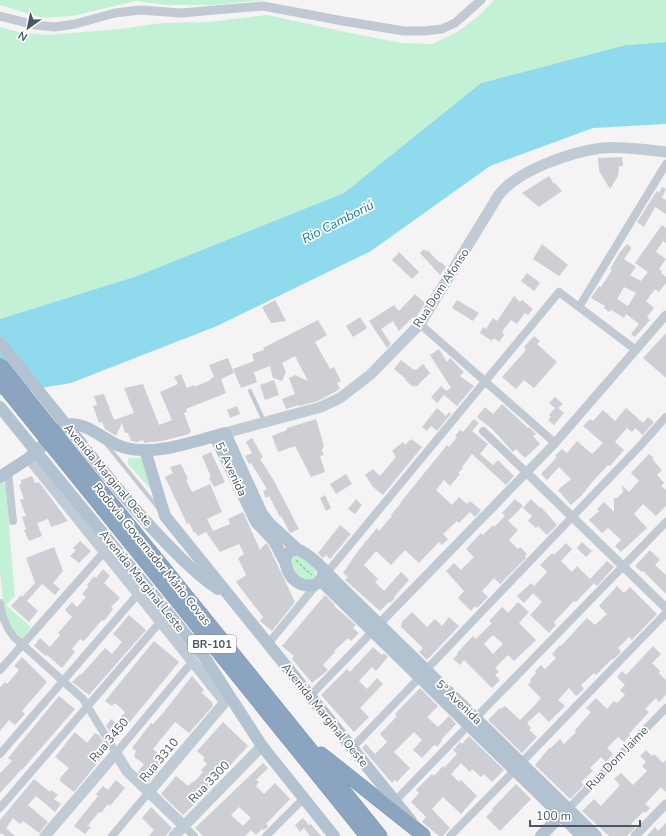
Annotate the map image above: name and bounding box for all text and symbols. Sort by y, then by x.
north arrow [8,8,48,48]
text: N [15,27,30,44]
water label: Rio Camboriú [299,196,377,248]
street label: Rua Dom Afonso [409,245,473,331]
street label: Avenida Marginal Oeste [60,420,156,530]
street label: 5ª Avenida [211,439,251,499]
street label: Rodovia Governador Mário Covas [90,480,215,629]
street label: Avenida Marginal Leste [96,527,188,635]
road number: BR-101 [188,635,236,653]
street label: Avenida Marginal Oeste [278,660,372,770]
street label: 5ª Avenida [433,676,485,728]
street label: Rua 3450 [86,715,132,765]
street label: Rua Dom Jaime [582,723,652,793]
street label: Rua 3310 [136,735,182,785]
street label: Rua 3300 [185,757,233,807]
scale bar [530,802,640,828]
text: 100 m [536,808,571,824]

